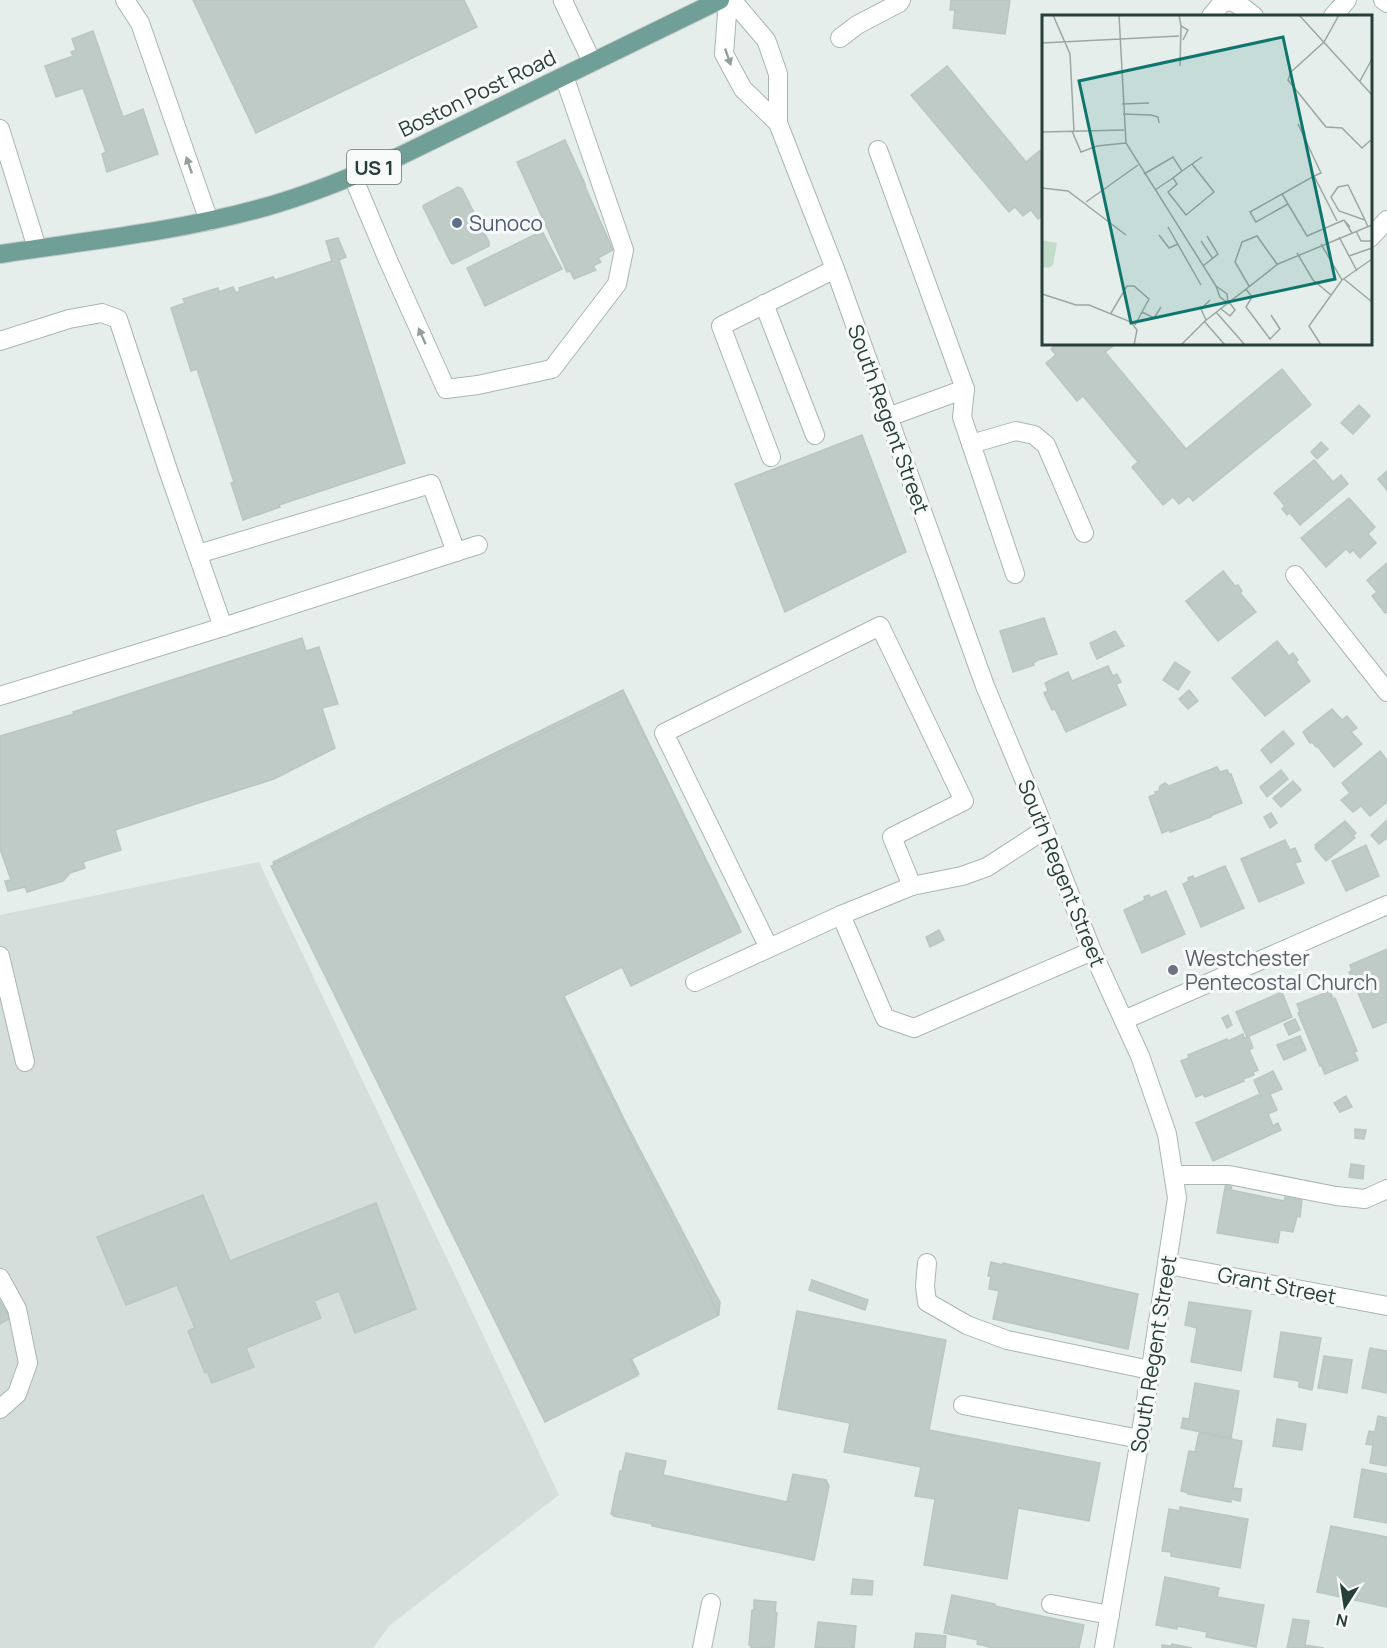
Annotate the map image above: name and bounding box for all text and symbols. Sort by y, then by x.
inset map [1042,15,1372,345]
street label: Boston Post Road [394,43,560,143]
one-way arrow [723,49,733,67]
road number: US 1 [347,150,401,184]
one-way arrow [184,156,194,174]
place label: Sunoco [469,209,543,237]
marker: Sunoco [450,216,464,230]
street label: South Regent Street [842,320,936,518]
one-way arrow [417,326,427,344]
street label: South Regent Street [1012,775,1112,971]
place label: Westchester Pentecostal Church [1185,944,1378,996]
marker: Westchester Pentecostal Church [1166,963,1180,977]
street label: South Regent Street [1124,1253,1182,1455]
street label: Grant Street [1215,1260,1339,1310]
north arrow [1315,1576,1375,1636]
text: N [1334,1609,1350,1633]

